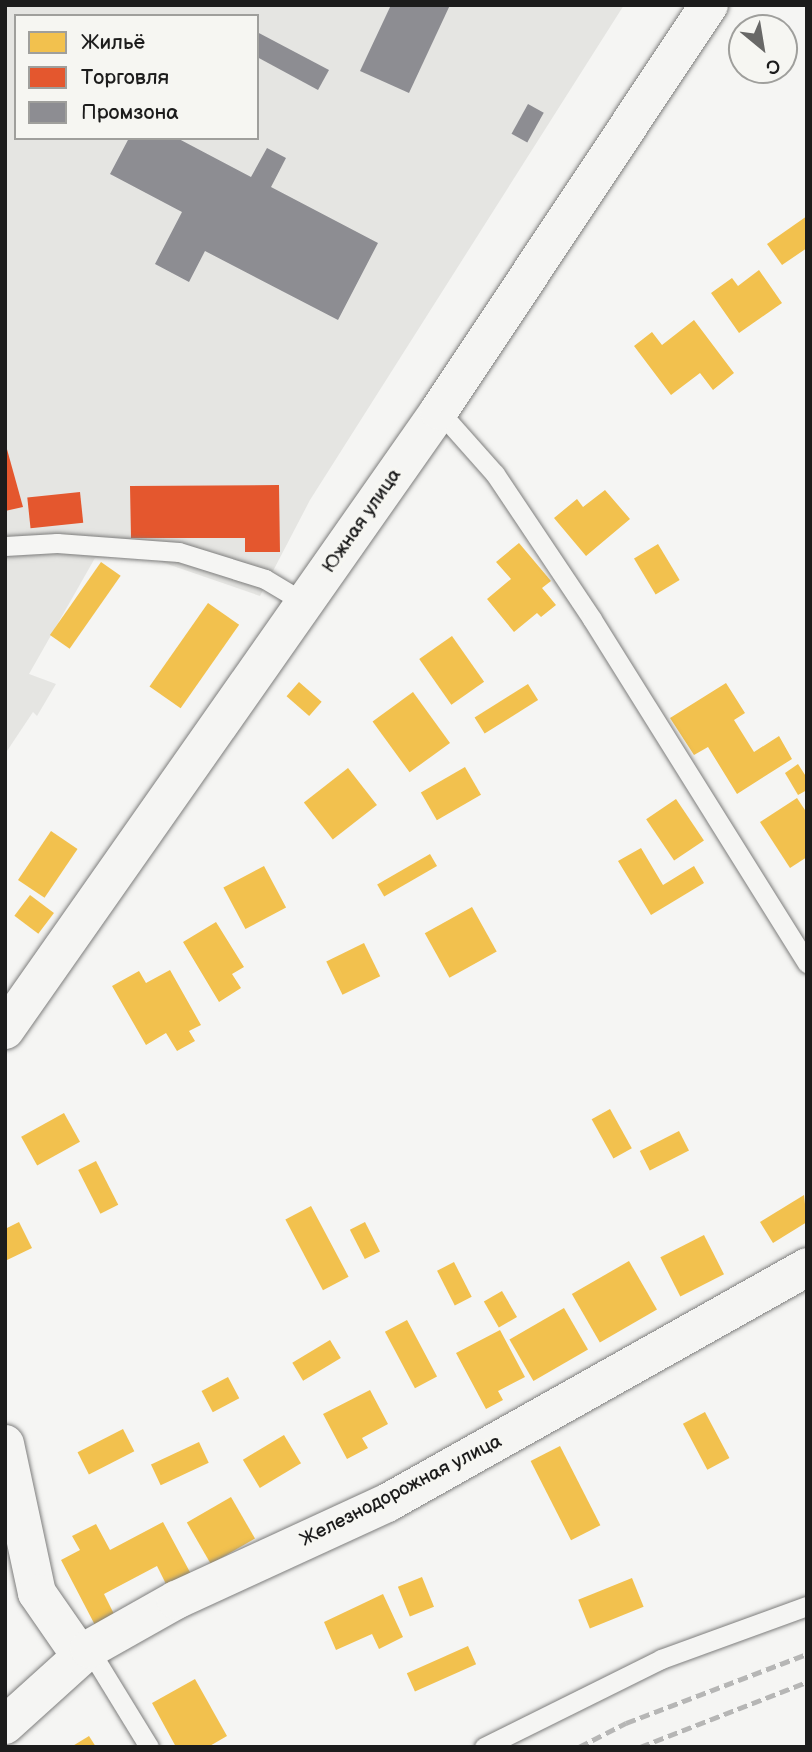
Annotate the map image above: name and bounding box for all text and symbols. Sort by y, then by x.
legend [14,14,259,140]
north arrow [728,14,798,84]
text: Жильё [81,30,145,55]
text: С [761,53,784,79]
text: Торговля [81,65,169,90]
text: Промзона [81,100,179,125]
street label: Южная улица [318,464,406,578]
street label: Железнодорожная улица [296,1430,506,1552]

